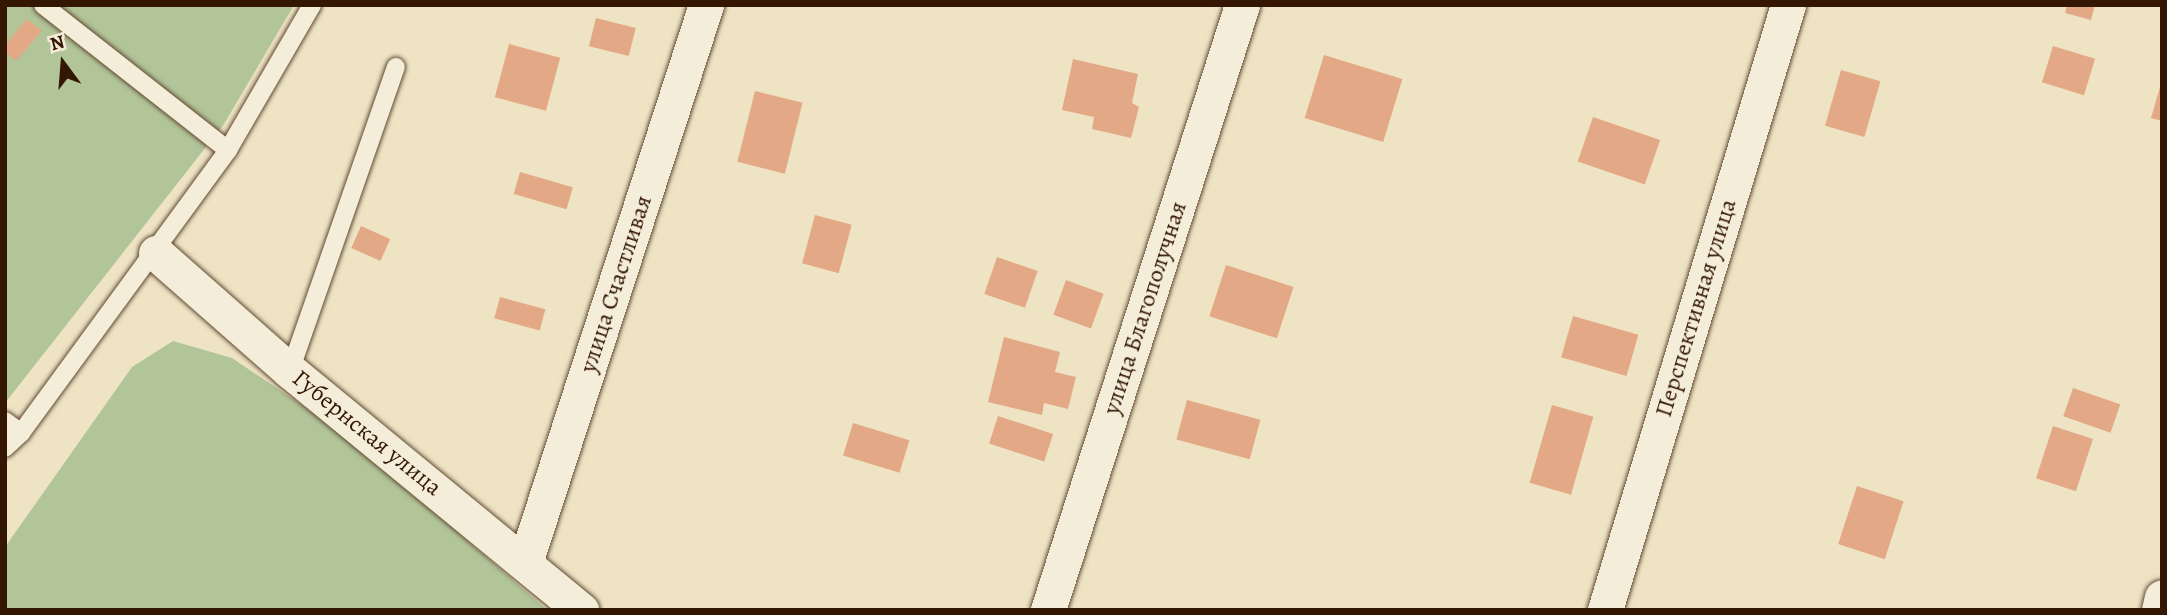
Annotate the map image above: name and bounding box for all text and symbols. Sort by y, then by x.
north arrow [28,28,98,98]
text: N [47,28,67,57]
street label: улица Счастливая [574,192,658,376]
street label: Перспективная улица [1649,196,1743,420]
street label: улица Благополучная [1097,198,1193,418]
street label: Губернская улица [286,364,448,502]

